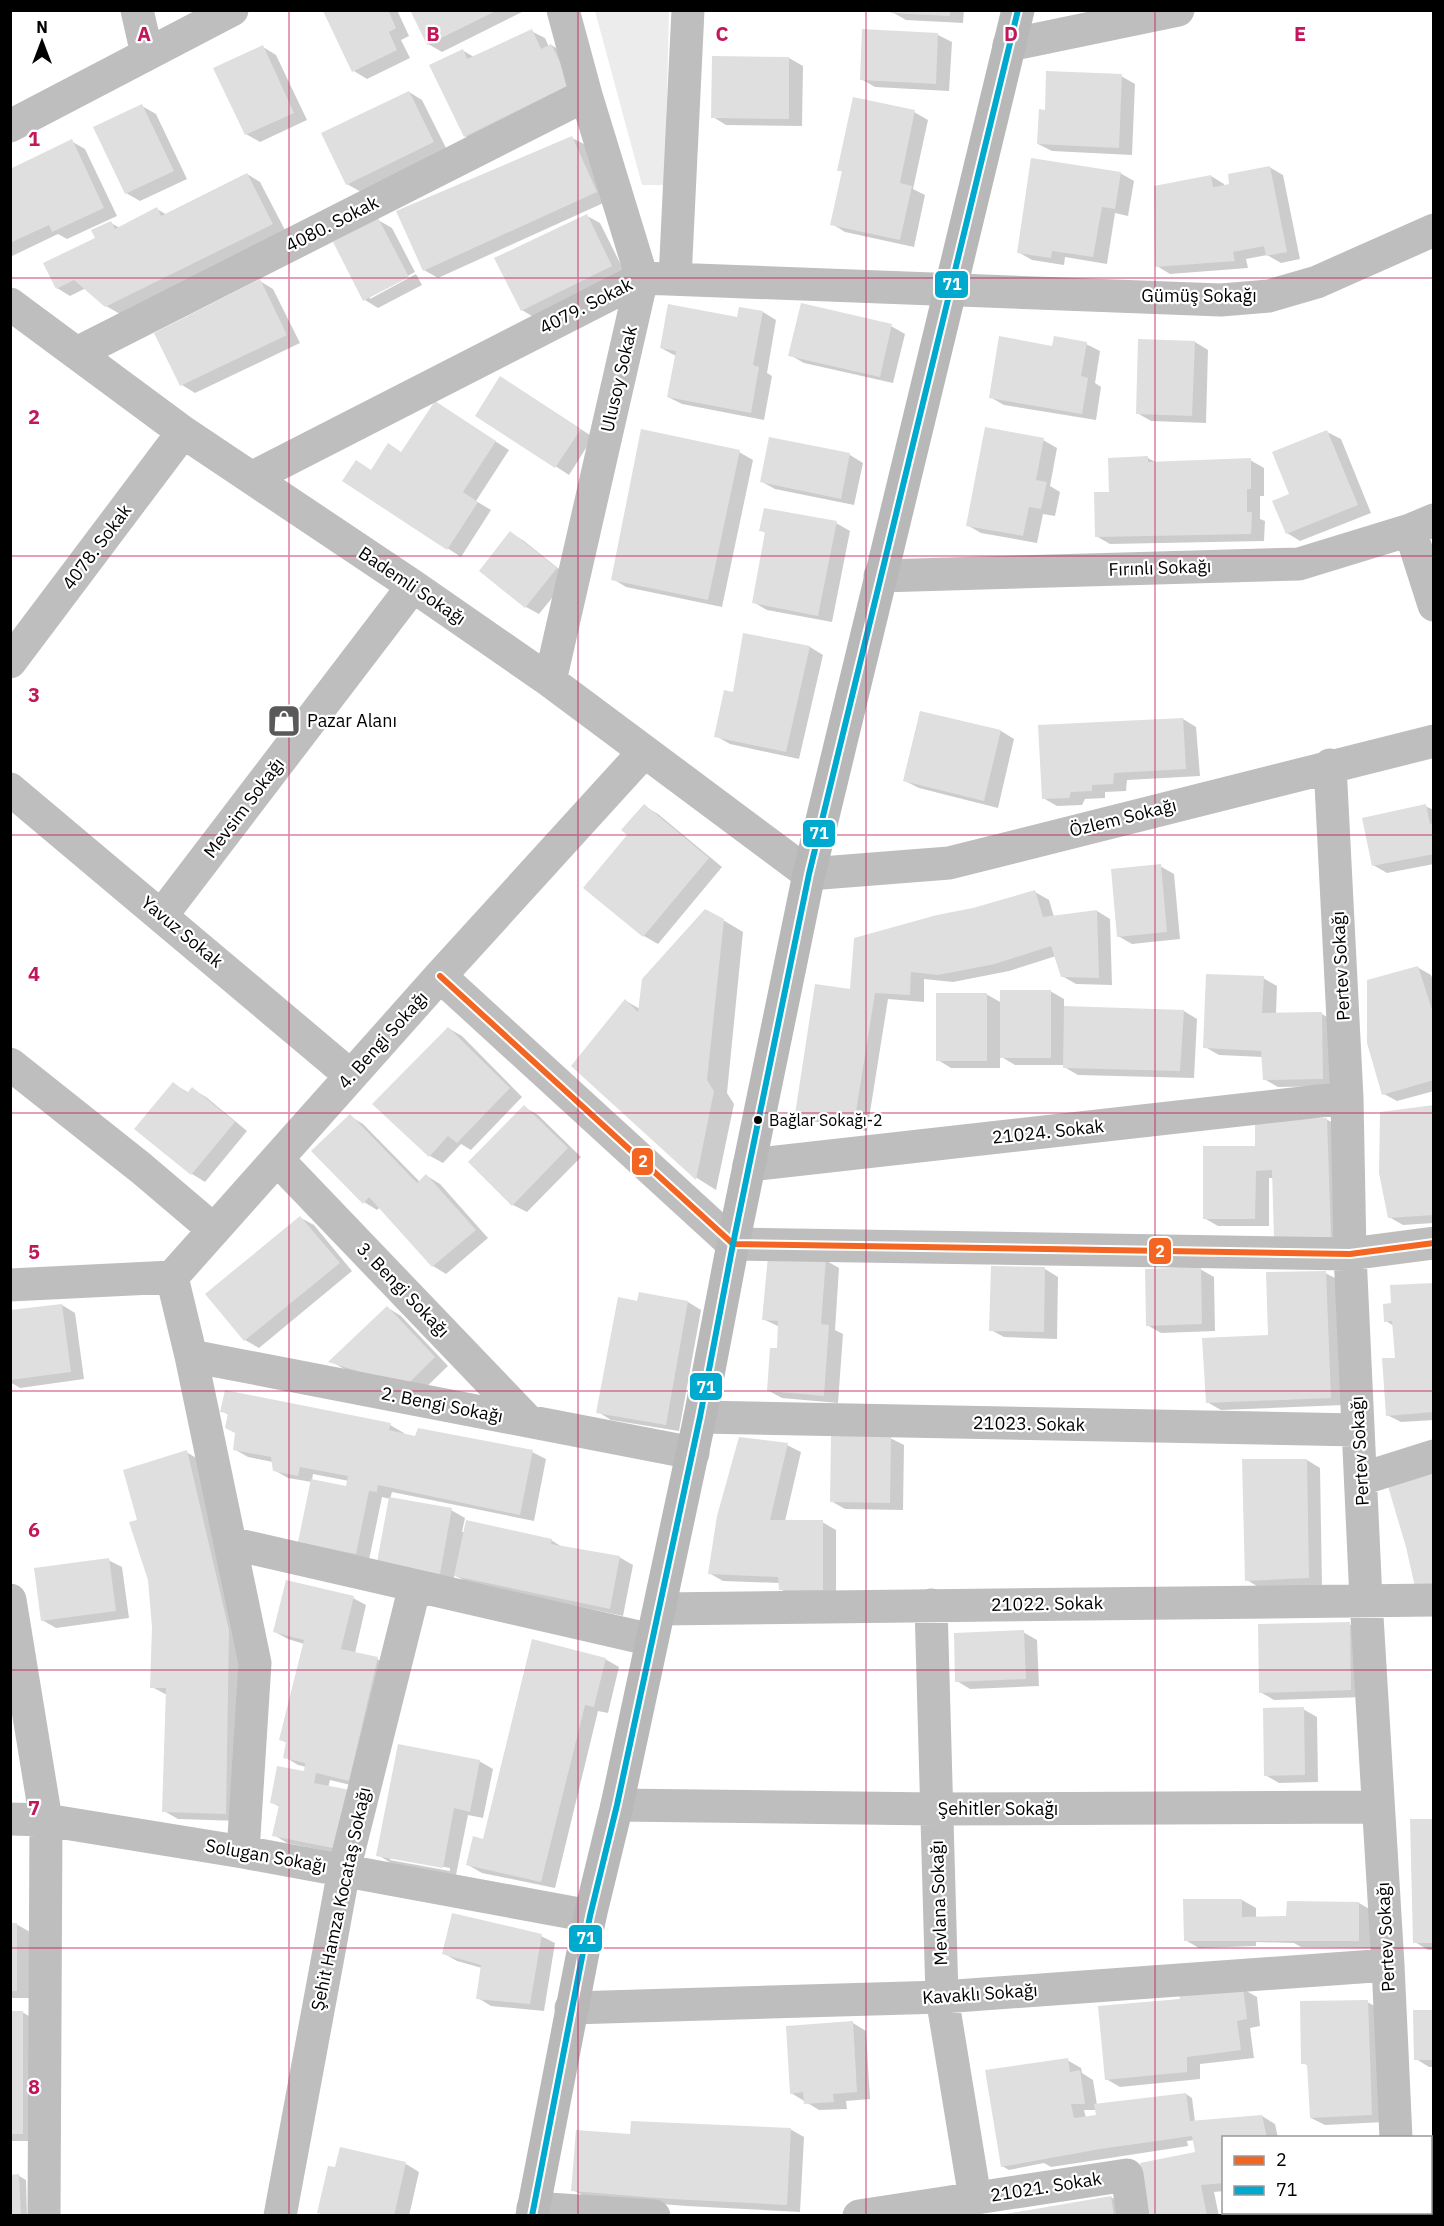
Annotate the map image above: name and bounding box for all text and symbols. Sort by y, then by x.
north arrow [12,12,72,72]
text: N [36,17,48,37]
text: A [137,20,151,47]
text: B [426,20,440,47]
text: C [715,20,729,47]
text: D [1004,20,1018,47]
text: E [1294,20,1306,47]
text: 1 [28,125,40,152]
street label: 4080. Sokak [281,190,383,257]
line badge: 71 [934,270,969,299]
street label: 4079. Sokak [535,272,637,339]
text: 71 [942,274,962,294]
street label: Gümüş Sokağı [1141,284,1257,307]
street label: Ulusoy Sokak [595,323,642,434]
text: 2 [28,403,40,430]
street label: 4078. Sokak [57,499,137,594]
street label: Bademli Sokağı [354,541,470,630]
street label: Fırınlı Sokağı [1108,554,1212,581]
text: 3 [28,681,40,708]
shop icon: Pazar Alanı [266,703,302,739]
place label: Pazar Alanı [307,709,397,732]
street label: Mevsim Sokağı [198,753,289,863]
street label: Özlem Sokağı [1067,793,1179,842]
line badge: 71 [802,819,836,848]
text: 71 [809,823,829,843]
street label: Yavuz Sokak [137,891,228,973]
street label: Pertev Sokağı [1326,911,1355,1021]
text: 4 [28,960,40,987]
street label: 4. Bengi Sokağı [333,986,433,1093]
place label: Bağlar Sokağı-2 [769,1110,883,1130]
marker: Bağlar Sokağı-2 [752,1114,764,1126]
street label: 21024. Sokak [991,1114,1105,1149]
line badge: 2 [631,1147,654,1176]
text: 2 [638,1151,648,1171]
street label: 3. Bengi Sokağı [352,1237,455,1342]
line badge: 2 [1148,1237,1172,1265]
text: 5 [28,1238,40,1265]
text: 2 [1155,1241,1165,1261]
line badge: 71 [689,1372,723,1401]
text: 71 [696,1377,716,1397]
street label: 2. Bengi Sokağı [379,1381,505,1428]
street label: Pertev Sokağı [1345,1396,1374,1506]
street label: 21023. Sokak [973,1411,1086,1436]
text: 6 [28,1516,40,1543]
street label: 21022. Sokak [991,1591,1104,1616]
street label: Şehit Hamza Kocataş Sokağı [306,1785,375,2013]
text: 7 [28,1794,40,1821]
street label: Şehitler Sokağı [938,1797,1058,1820]
street label: Solugan Sokağı [204,1834,329,1877]
street label: Mevlana Sokağı [925,1840,952,1966]
street label: Pertev Sokağı [1371,1882,1400,1992]
line badge: 71 [568,1924,603,1953]
text: 71 [576,1928,596,1948]
street label: Kavaklı Sokağı [921,1978,1038,2009]
text: 8 [28,2073,40,2100]
legend [1222,2136,1432,2214]
text: 2 [1276,2148,1287,2171]
street label: 21021. Sokak [989,2166,1104,2207]
text: 71 [1276,2178,1298,2201]

